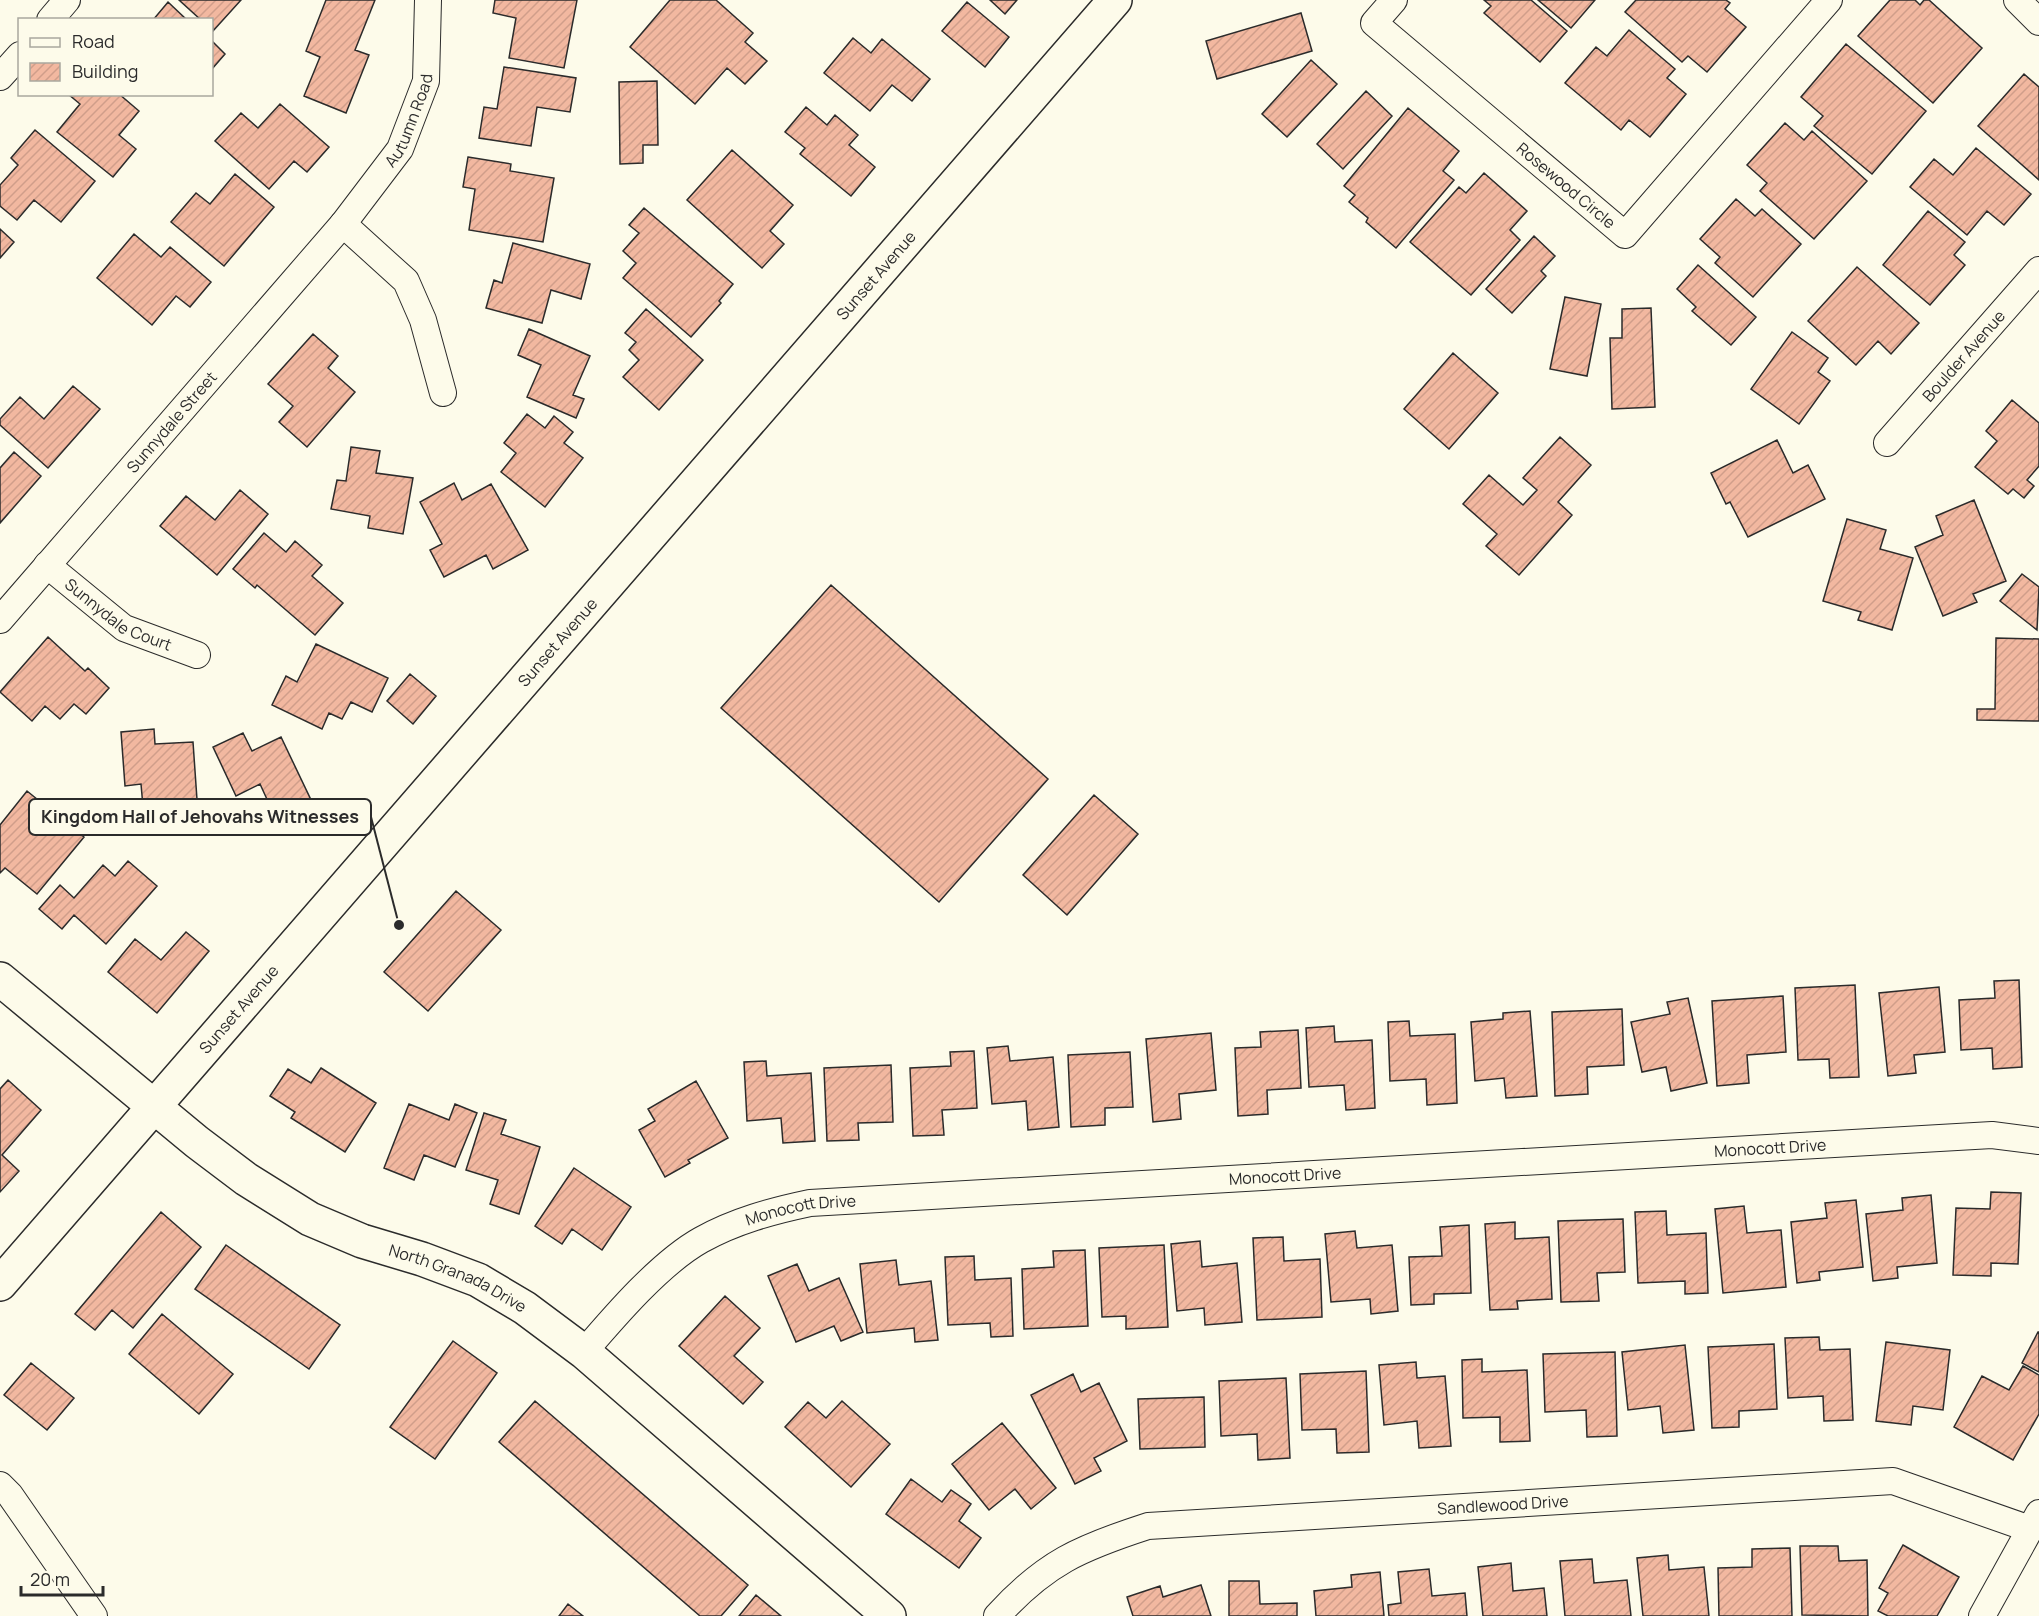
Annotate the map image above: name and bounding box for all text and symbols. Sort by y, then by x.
legend [18,18,213,96]
text: Road [72,29,115,53]
text: Building [72,59,138,83]
street label: Autumn Road [379,74,437,172]
street label: Rosewood Circle [1512,137,1620,233]
street label: Sunset Avenue [831,226,921,324]
street label: Boulder Avenue [1917,305,2010,406]
street label: Sunnydale Street [121,366,222,478]
street label: Sunnydale Court [60,573,175,656]
street label: Sunset Avenue [513,593,602,691]
callout: Kingdom Hall of Jehovahs Witnesses [29,799,371,835]
text: Kingdom Hall of Jehovahs Witnesses [41,804,359,828]
street label: Sunset Avenue [194,960,283,1058]
street label: Monocott Drive [1713,1134,1827,1162]
street label: Monocott Drive [1228,1161,1342,1190]
street label: Monocott Drive [742,1189,857,1231]
street label: North Granada Drive [386,1239,531,1317]
street label: Sandlewood Drive [1437,1490,1569,1520]
scale bar [21,1559,104,1597]
text: 20 m [30,1567,70,1591]

